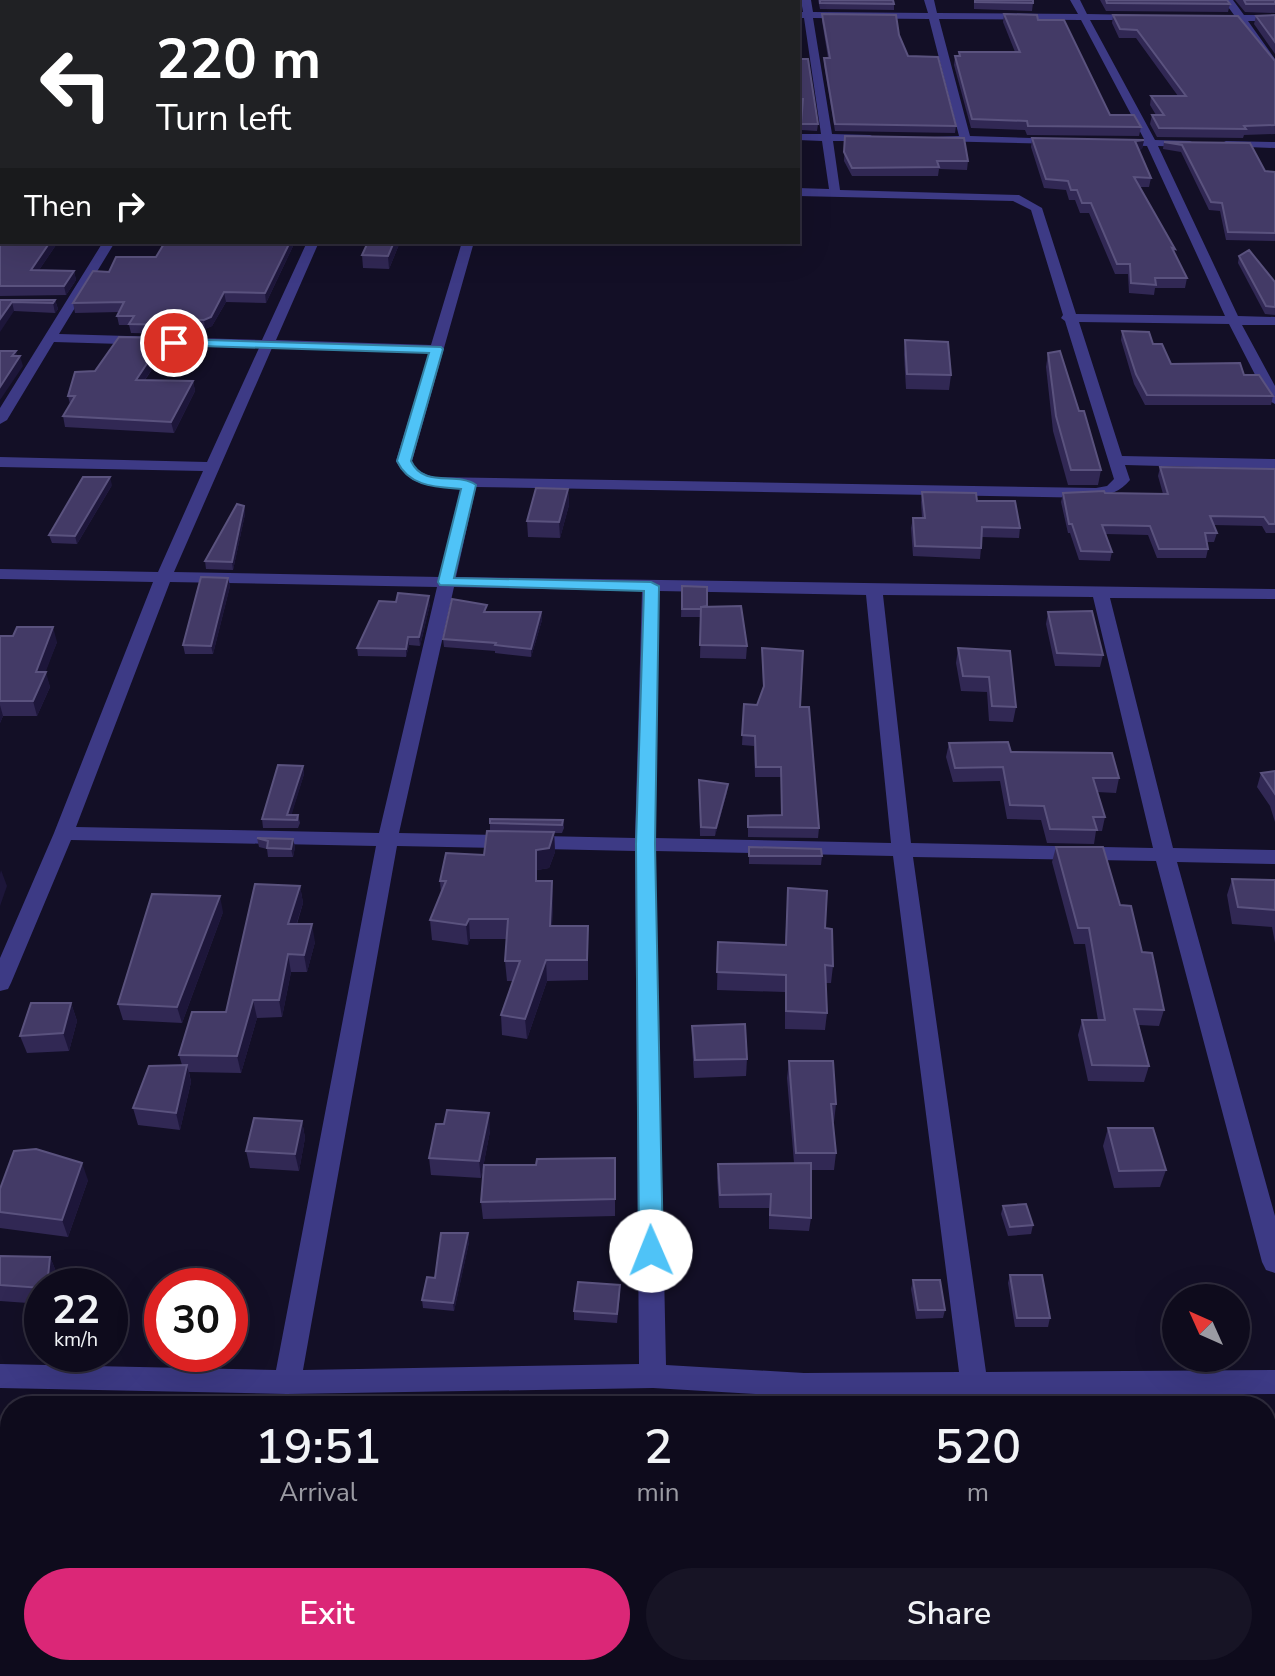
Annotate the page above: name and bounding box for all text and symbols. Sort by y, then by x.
text: 220 m [156,21,321,98]
icon: left [24,32,128,136]
text: Turn left [156,94,291,143]
icon: right [108,184,152,228]
text: Then [24,186,92,227]
pin [140,309,208,377]
icon: arrive [152,321,196,365]
position arrow [609,1209,693,1293]
speed limit sign: 30 [144,1268,248,1372]
text: 22 [52,1283,100,1337]
north arrow [1162,1284,1250,1372]
map controls [1162,1284,1250,1372]
text: km/h [54,1326,98,1353]
text: 19:51 [255,1414,382,1480]
text: 2 [644,1414,672,1480]
text: 520 [935,1414,1021,1480]
text: Arrival [279,1475,357,1510]
text: min [637,1475,680,1510]
text: m [967,1475,989,1510]
button: Exit [24,1568,630,1660]
button: Share [646,1568,1252,1660]

